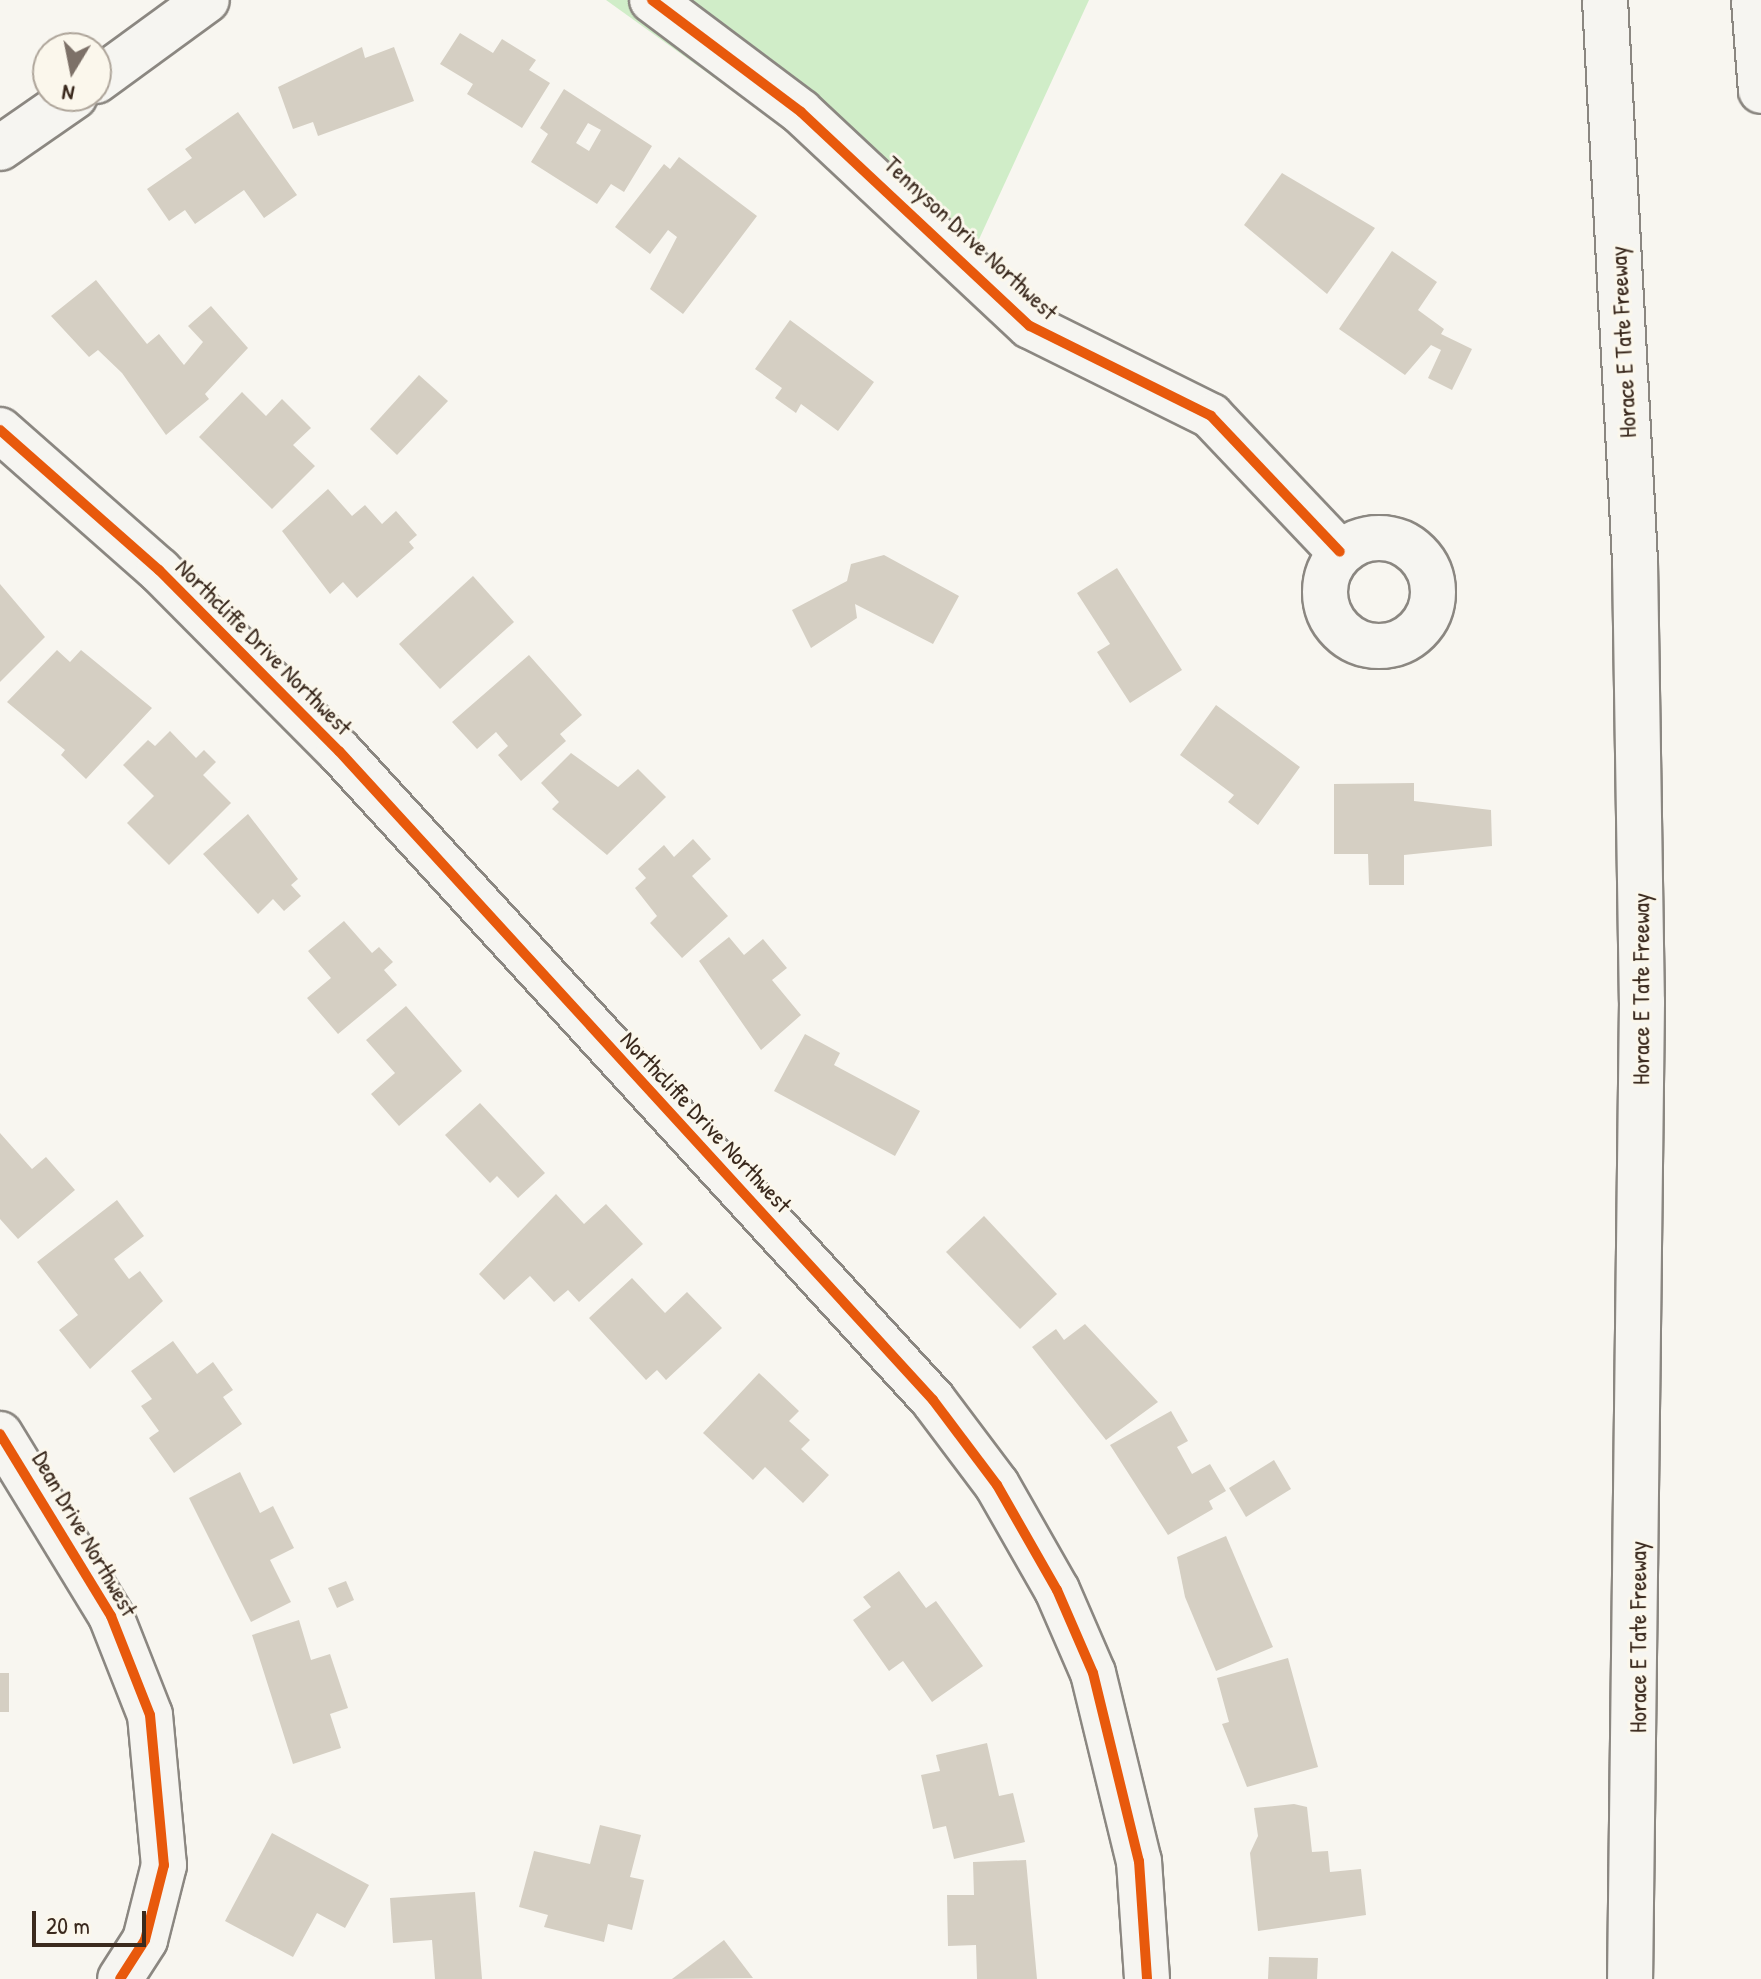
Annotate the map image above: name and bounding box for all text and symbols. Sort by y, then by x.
north arrow [32,32,112,112]
text: N [60,78,77,109]
street label: Tennyson Drive Northwest [878,150,1064,326]
street label: Horace E Tate Freeway [1604,245,1642,439]
street label: Northcliffe Drive Northwest [170,553,358,741]
street label: Horace E Tate Freeway [1627,893,1655,1085]
street label: Northcliffe Drive Northwest [614,1025,798,1219]
street label: Dean Drive Northwest [26,1446,144,1622]
street label: Horace E Tate Freeway [1624,1541,1652,1733]
scale bar [36,1895,150,1945]
text: 20 m [46,1909,90,1941]

